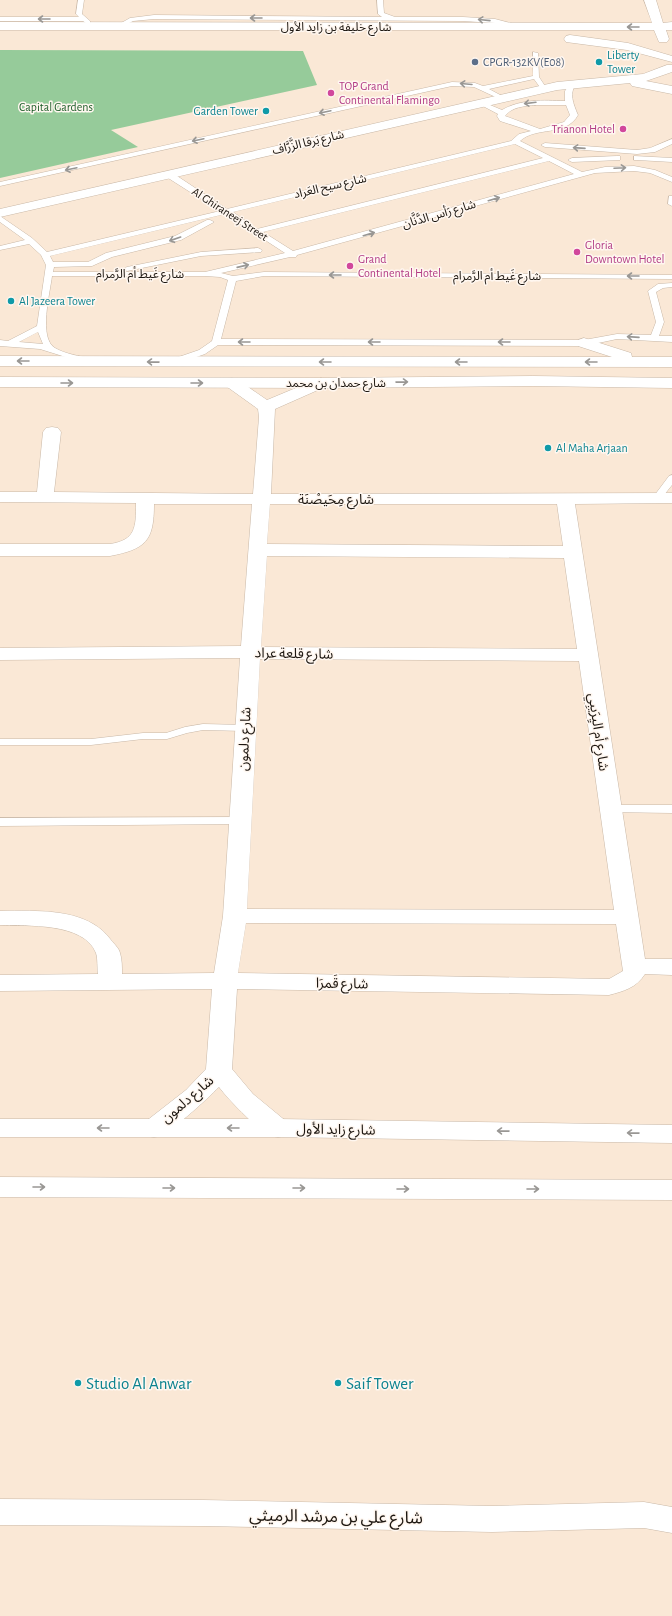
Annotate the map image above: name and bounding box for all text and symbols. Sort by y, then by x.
one-way arrow [250,14,263,22]
one-way arrow [38,15,51,23]
one-way arrow [478,16,491,24]
street label: شارع خليفة بن زايد الأول [281,21,391,36]
one-way arrow [627,23,640,31]
place label: Liberty Tower [607,49,639,75]
place label: CPGR-132KV(E08) [483,56,565,68]
marker: CPGR-132KV(E08) [470,57,480,67]
marker: Liberty Tower [594,57,604,67]
place label: TOP Grand Continental Flamingo [339,80,440,106]
one-way arrow [460,81,473,88]
marker: TOP Grand Continental Flamingo [326,88,336,98]
one-way arrow [524,99,537,107]
park label: Capital Gardens [19,101,93,113]
place label: Garden Tower [194,105,258,117]
marker: Garden Tower [261,106,271,116]
one-way arrow [319,109,332,117]
place label: Trianon Hotel [552,123,615,135]
marker: Trianon Hotel [618,124,628,134]
street label: شارع بَرقا الزَّرَّاف [270,125,346,159]
one-way arrow [192,137,205,145]
one-way arrow [573,145,586,152]
one-way arrow [65,165,78,173]
one-way arrow [613,165,626,172]
street label: شارع سيح العَراد [292,172,368,203]
street label: Al Ghiraneej Street [189,185,270,244]
street label: شارع رَأس الدَّنَّان [400,195,478,233]
one-way arrow [488,195,501,202]
one-way arrow [362,230,375,237]
one-way arrow [169,236,182,243]
place label: Gloria Downtown Hotel [585,239,664,265]
marker: Gloria Downtown Hotel [572,247,582,257]
place label: Grand Continental Hotel [358,253,441,279]
marker: Grand Continental Hotel [345,261,355,271]
one-way arrow [236,262,249,270]
street label: شارع غَيط أم الرَّمرام [96,266,184,283]
street label: شارع غَيط أم الرَّمرام [453,268,541,285]
one-way arrow [329,271,342,278]
one-way arrow [627,272,640,280]
place label: Al Jazeera Tower [19,295,95,307]
marker: Al Jazeera Tower [6,296,16,306]
one-way arrow [627,333,640,340]
one-way arrow [238,338,251,346]
one-way arrow [368,338,381,346]
one-way arrow [498,339,511,346]
one-way arrow [17,357,30,365]
one-way arrow [147,358,160,366]
one-way arrow [319,358,332,366]
one-way arrow [455,358,468,366]
one-way arrow [585,358,598,366]
street label: شارع حمدان بن محمد [286,377,386,392]
one-way arrow [395,378,408,386]
one-way arrow [60,379,73,387]
one-way arrow [190,379,203,387]
place label: Al Maha Arjaan [556,442,628,455]
marker: Al Maha Arjaan [543,443,553,453]
street label: شارع مِحَيصْنَة [298,493,374,510]
street label: شارع قلعة عراد [254,646,333,665]
street label: شارع أم اليِرَيبِي [582,692,613,772]
street label: شارع دلمون [236,707,257,772]
street label: شارع قَمرَا [316,973,368,994]
street label: شارع دلمون [159,1073,218,1128]
street label: شارع زايد الأول [296,1121,376,1141]
one-way arrow [97,1124,110,1132]
one-way arrow [227,1124,240,1132]
one-way arrow [497,1127,510,1135]
one-way arrow [627,1130,640,1137]
one-way arrow [32,1183,45,1191]
one-way arrow [162,1184,175,1192]
one-way arrow [292,1184,305,1192]
one-way arrow [396,1185,409,1193]
one-way arrow [526,1186,539,1193]
place label: Studio Al Anwar [86,1375,192,1392]
place label: Saif Tower [346,1375,414,1392]
marker: Studio Al Anwar [73,1378,83,1388]
marker: Saif Tower [333,1378,343,1388]
street label: شارع علي بن مرشد الرميثي [249,1506,423,1531]

